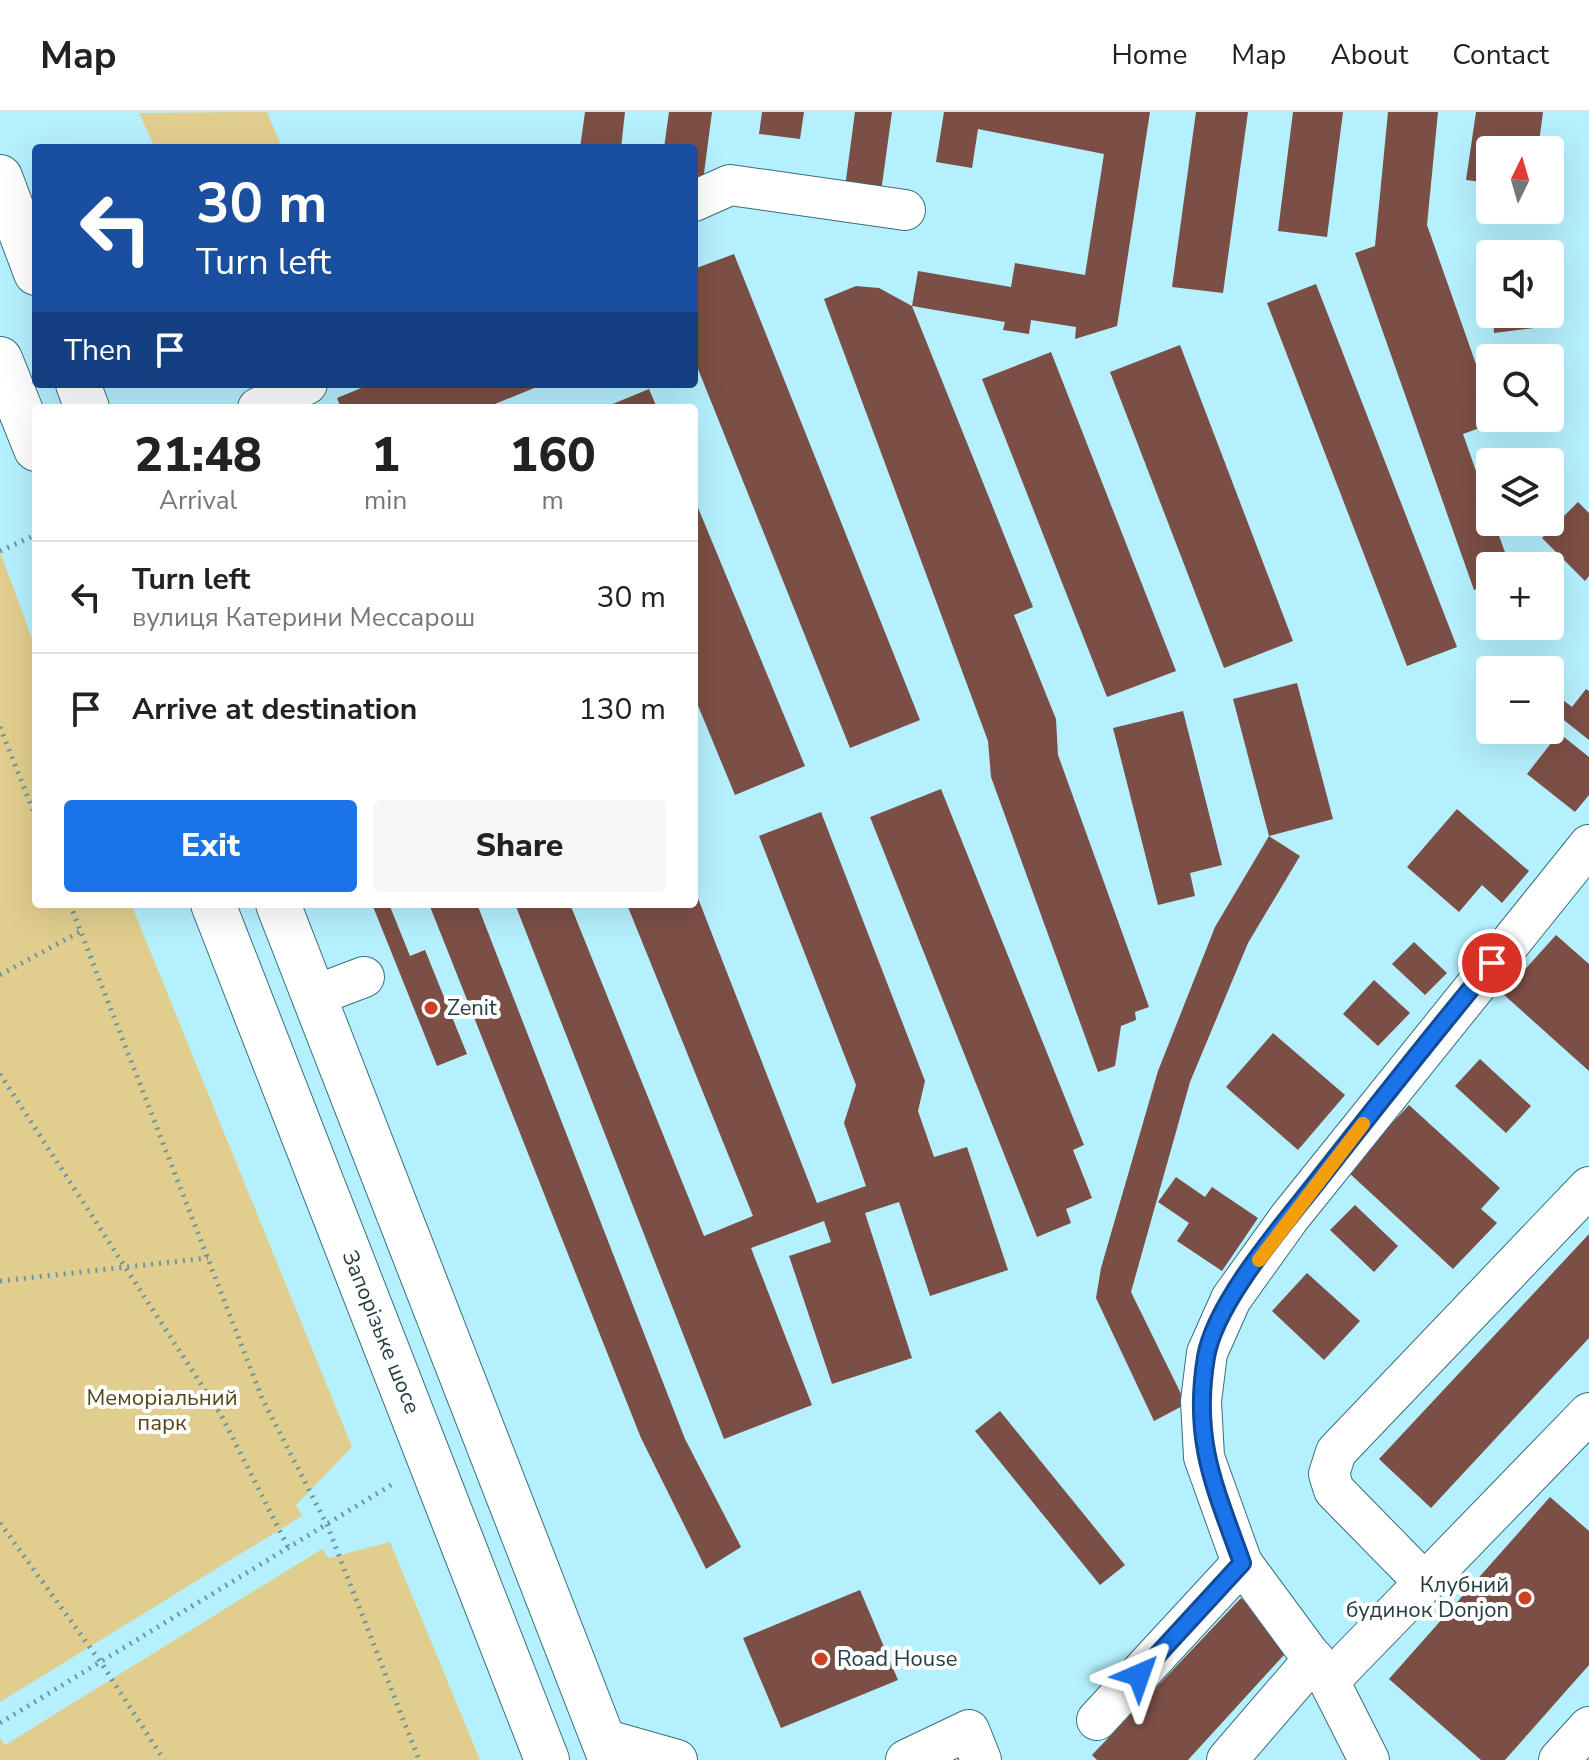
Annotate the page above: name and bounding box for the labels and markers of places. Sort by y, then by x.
pin [1458,929,1526,997]
place label: Zenit [447,993,497,1023]
marker: Zenit [422,999,440,1017]
place label: Клубний будинок Donjon [1346,1570,1509,1625]
marker: Клубний будинок Donjon [1516,1589,1534,1607]
place label: Road House [837,1644,957,1674]
marker: Road House [812,1650,830,1668]

